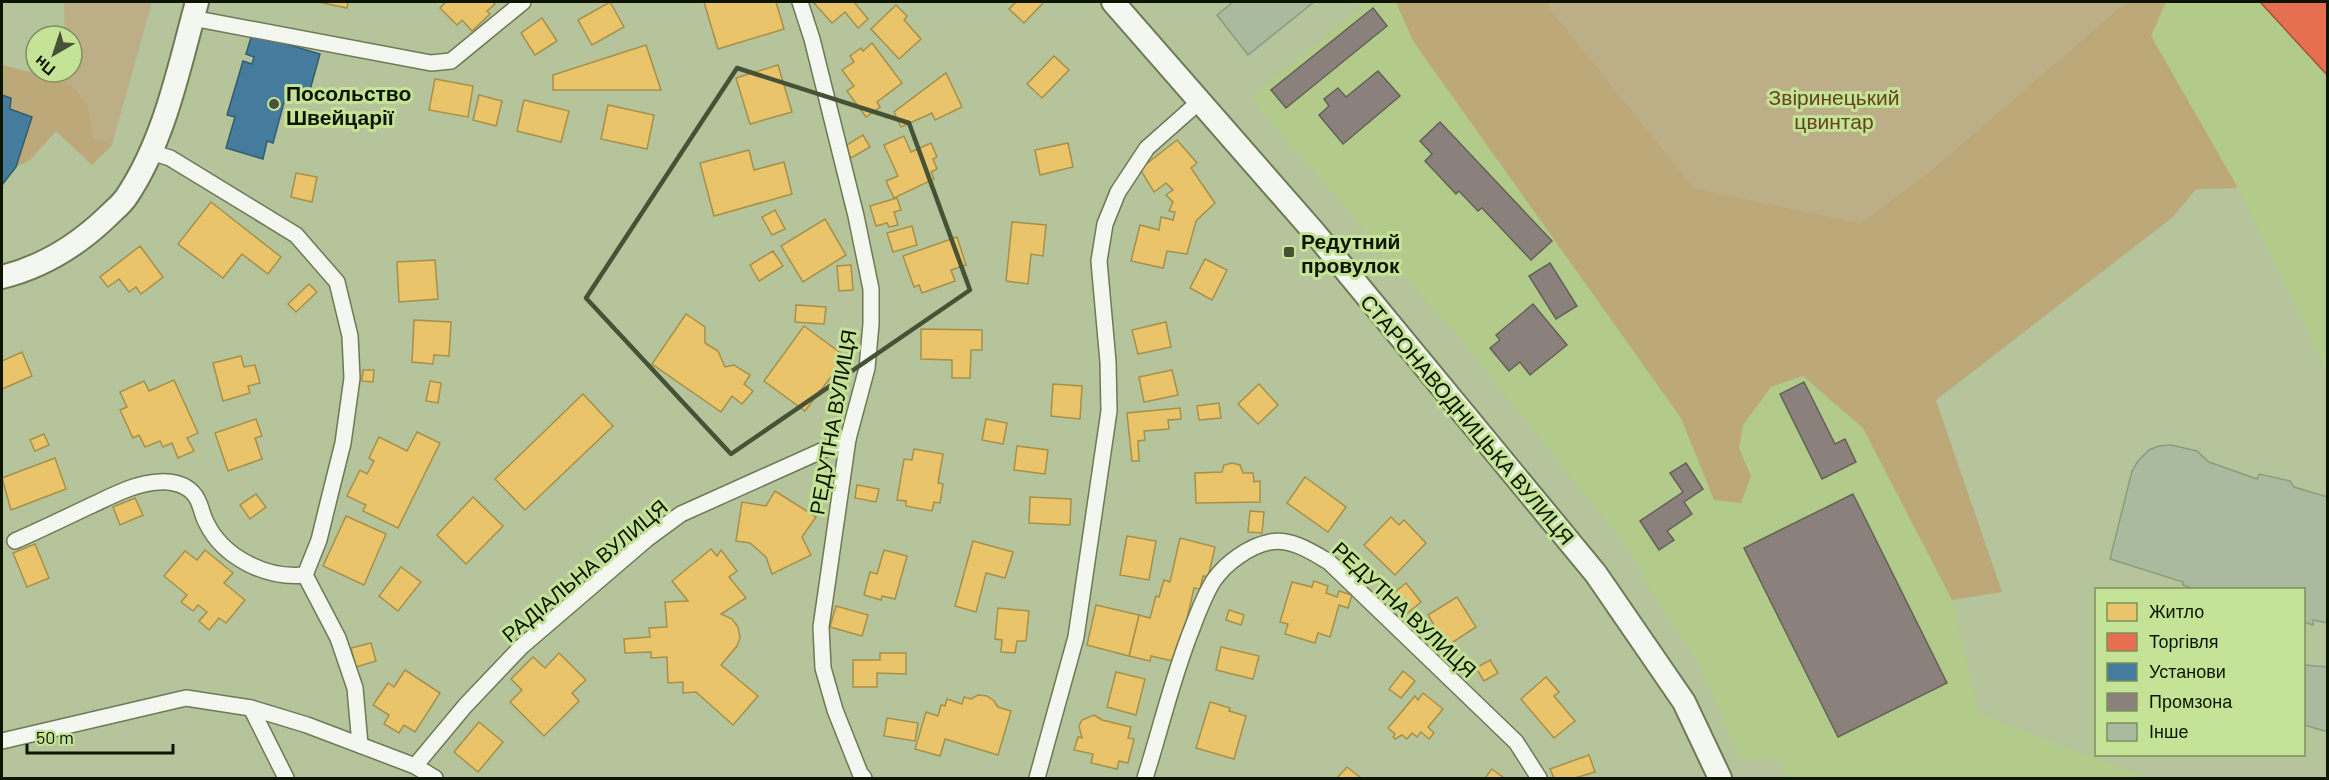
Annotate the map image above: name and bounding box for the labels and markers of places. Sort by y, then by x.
place label: Посольство Швейцарії [286,80,411,129]
marker: Посольство Швейцарії [267,97,281,111]
place label: Редутний провулок [1301,228,1400,277]
marker: Редутний провулок [1282,245,1296,259]

